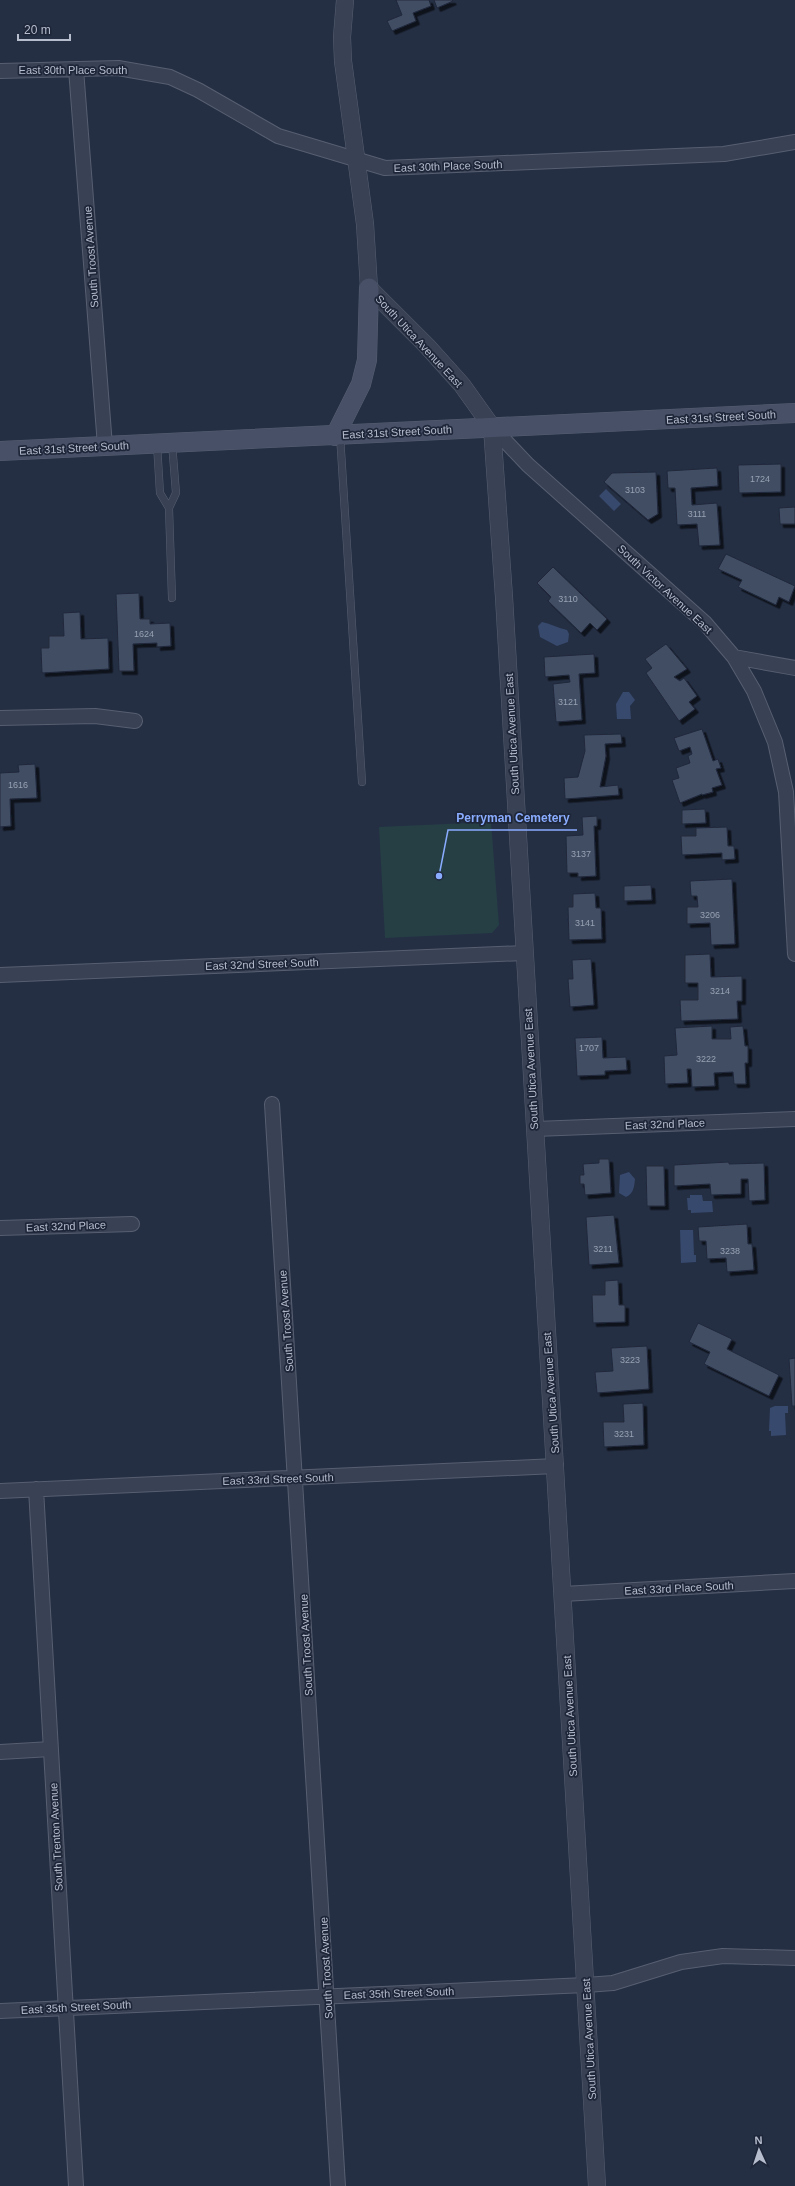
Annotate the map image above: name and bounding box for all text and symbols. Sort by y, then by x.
scale bar [18,16,70,42]
text: 20 m [24,23,51,37]
street label: East 30th Place South [19,64,127,76]
street label: East 30th Place South [393,158,503,174]
street label: South Troost Avenue [81,206,101,308]
street label: South Utica Avenue East [373,292,465,390]
street label: East 31st Street South [666,408,776,426]
street label: East 31st Street South [342,423,452,441]
street label: East 31st Street South [19,439,129,457]
house number: 1724 [750,474,770,484]
house number: 3103 [625,485,645,495]
house number: 3111 [688,509,706,519]
street label: South Victor Avenue East [615,542,715,636]
house number: 3110 [558,594,578,604]
house number: 1624 [134,629,154,639]
street label: South Utica Avenue East [503,673,521,795]
house number: 3121 [558,697,578,707]
house number: 1616 [8,780,28,790]
callout: Perryman Cemetery [448,806,577,830]
text: Perryman Cemetery [456,811,570,825]
house number: 3137 [571,849,591,859]
house number: 3206 [700,910,720,920]
house number: 3141 [575,918,595,928]
street label: East 32nd Street South [205,956,319,972]
house number: 3214 [710,986,730,996]
street label: South Utica Avenue East [522,1008,540,1130]
house number: 1707 [579,1043,599,1053]
house number: 3222 [696,1054,716,1064]
street label: East 32nd Place [625,1117,705,1131]
street label: East 32nd Place [26,1219,106,1233]
house number: 3211 [593,1244,613,1254]
house number: 3238 [720,1246,740,1256]
street label: South Troost Avenue [276,1270,296,1372]
street label: South Utica Avenue East [541,1332,561,1454]
house number: 3223 [620,1355,640,1365]
house number: 3231 [614,1429,634,1439]
street label: East 33rd Street South [222,1471,334,1487]
street label: East 33rd Place South [624,1579,734,1597]
street label: South Troost Avenue [297,1594,315,1696]
street label: South Utica Avenue East [561,1655,579,1777]
street label: South Trenton Avenue [47,1782,65,1892]
street label: South Troost Avenue [317,1917,335,2019]
street label: South Utica Avenue East [580,1978,598,2100]
street label: East 35th Street South [343,1985,455,2001]
street label: East 35th Street South [20,1998,132,2016]
north arrow [739,2130,779,2170]
text: N [754,2134,763,2146]

